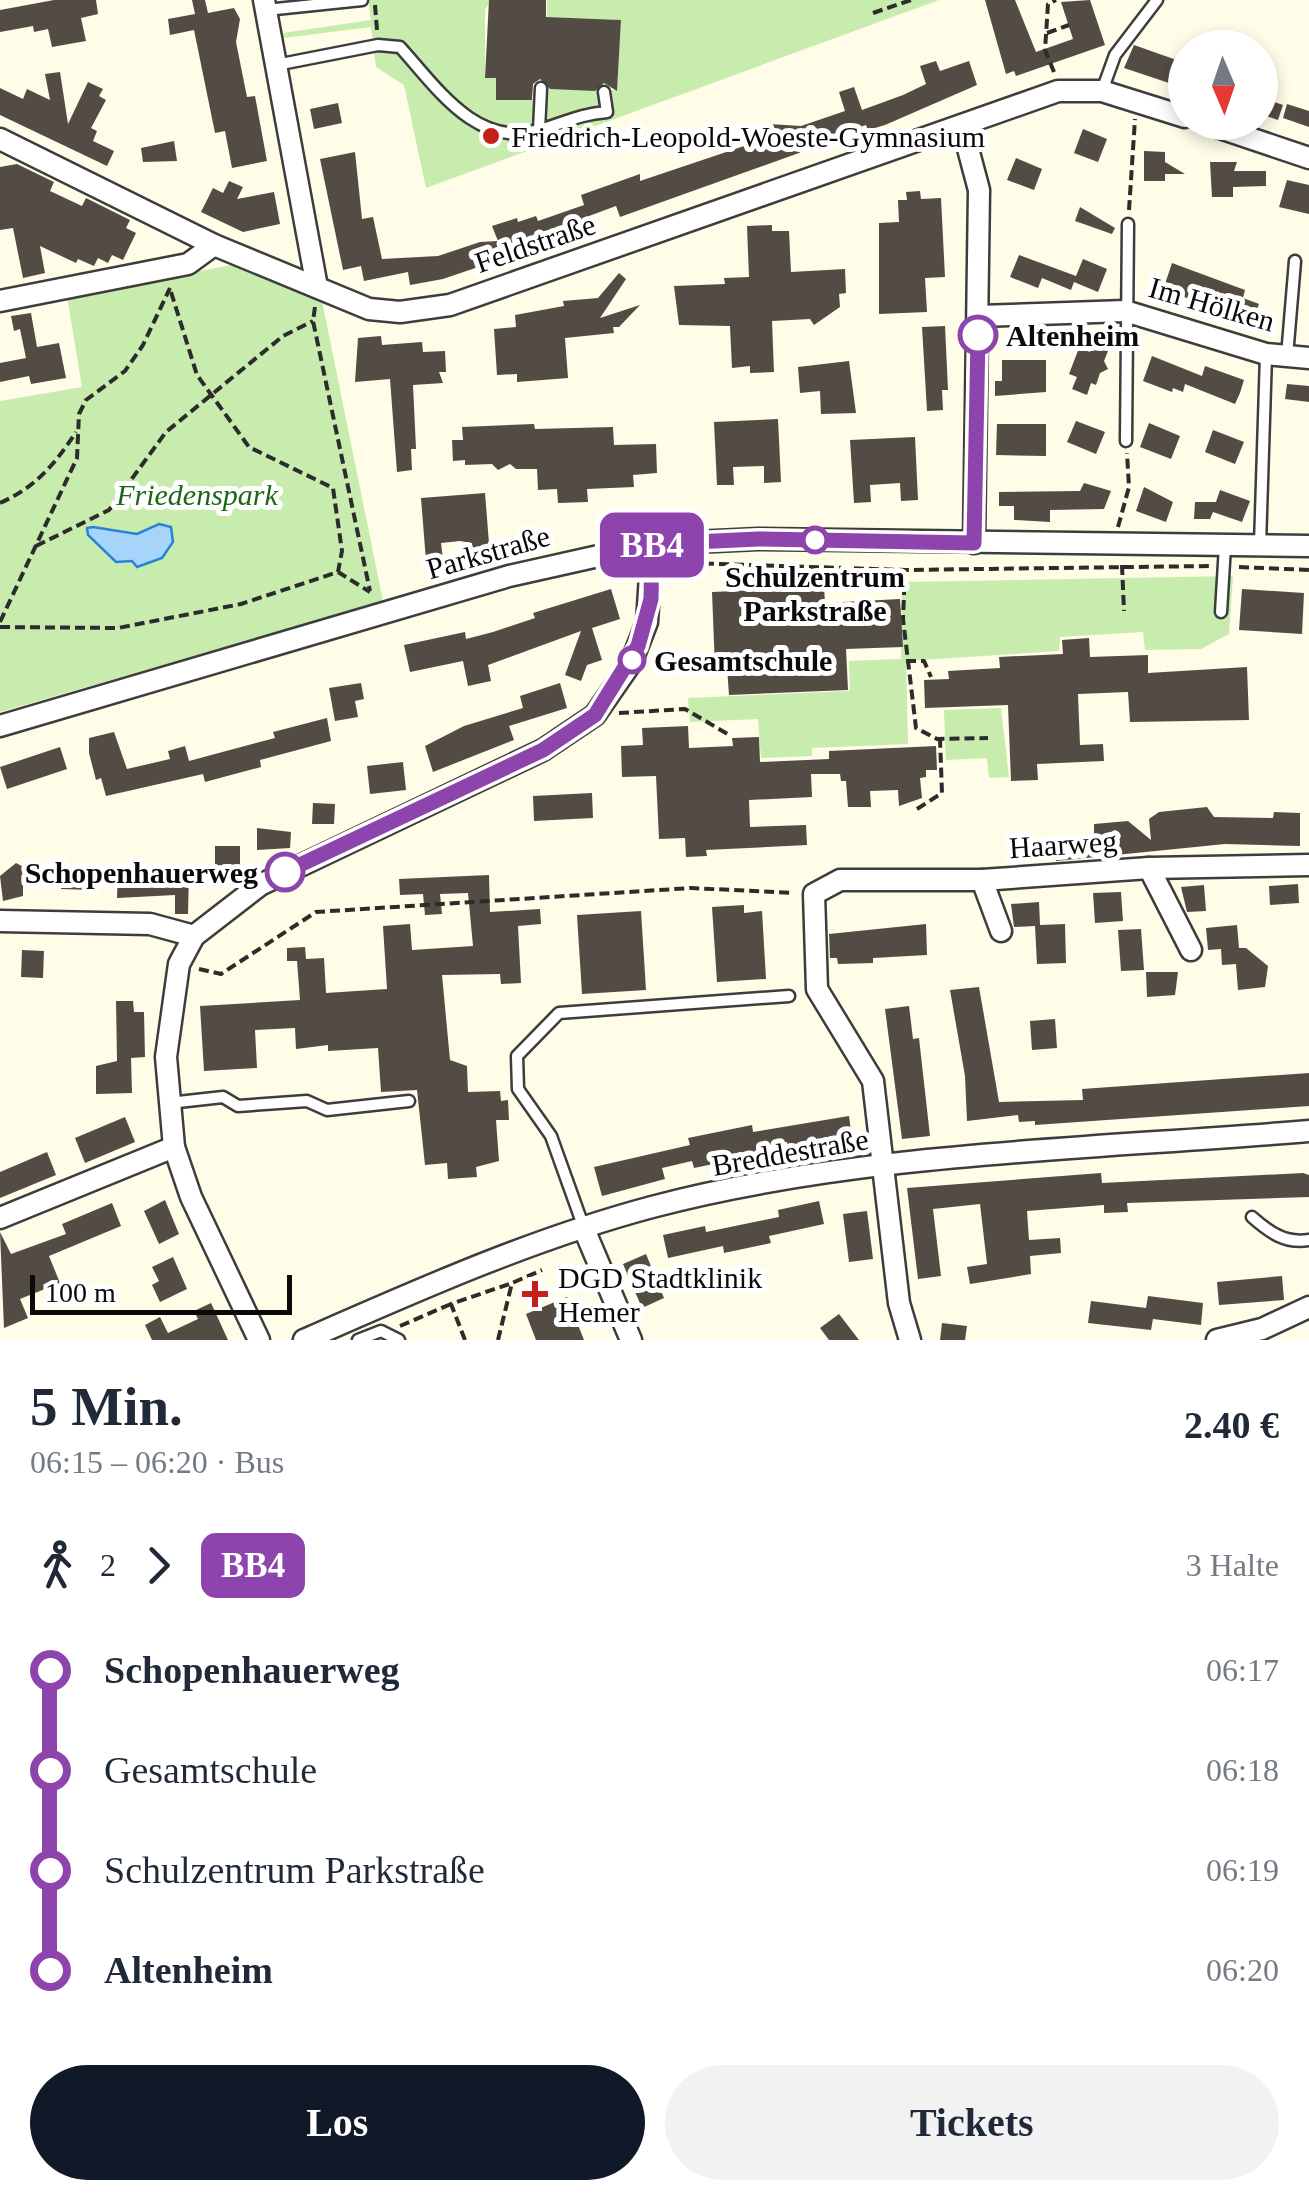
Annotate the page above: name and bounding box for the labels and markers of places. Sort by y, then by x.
place label: Friedrich-Leopold-Woeste-Gymnasium [511,120,985,153]
marker: Friedrich-Leopold-Woeste-Gymnasium [480,125,502,147]
marker: Altenheim [959,316,997,354]
place label: Altenheim [1006,319,1139,352]
marker: Schulzentrum Parkstraße [802,527,828,553]
place label: Schulzentrum Parkstraße [725,560,905,627]
place label: Gesamtschule [654,644,832,677]
marker: Gesamtschule [619,647,645,673]
marker: Schopenhauerweg [266,853,304,891]
place label: Schopenhauerweg [25,856,258,889]
place label: DGD Stadtklinik Hemer [558,1261,762,1328]
marker: DGD Stadtklinik Hemer [522,1281,548,1307]

